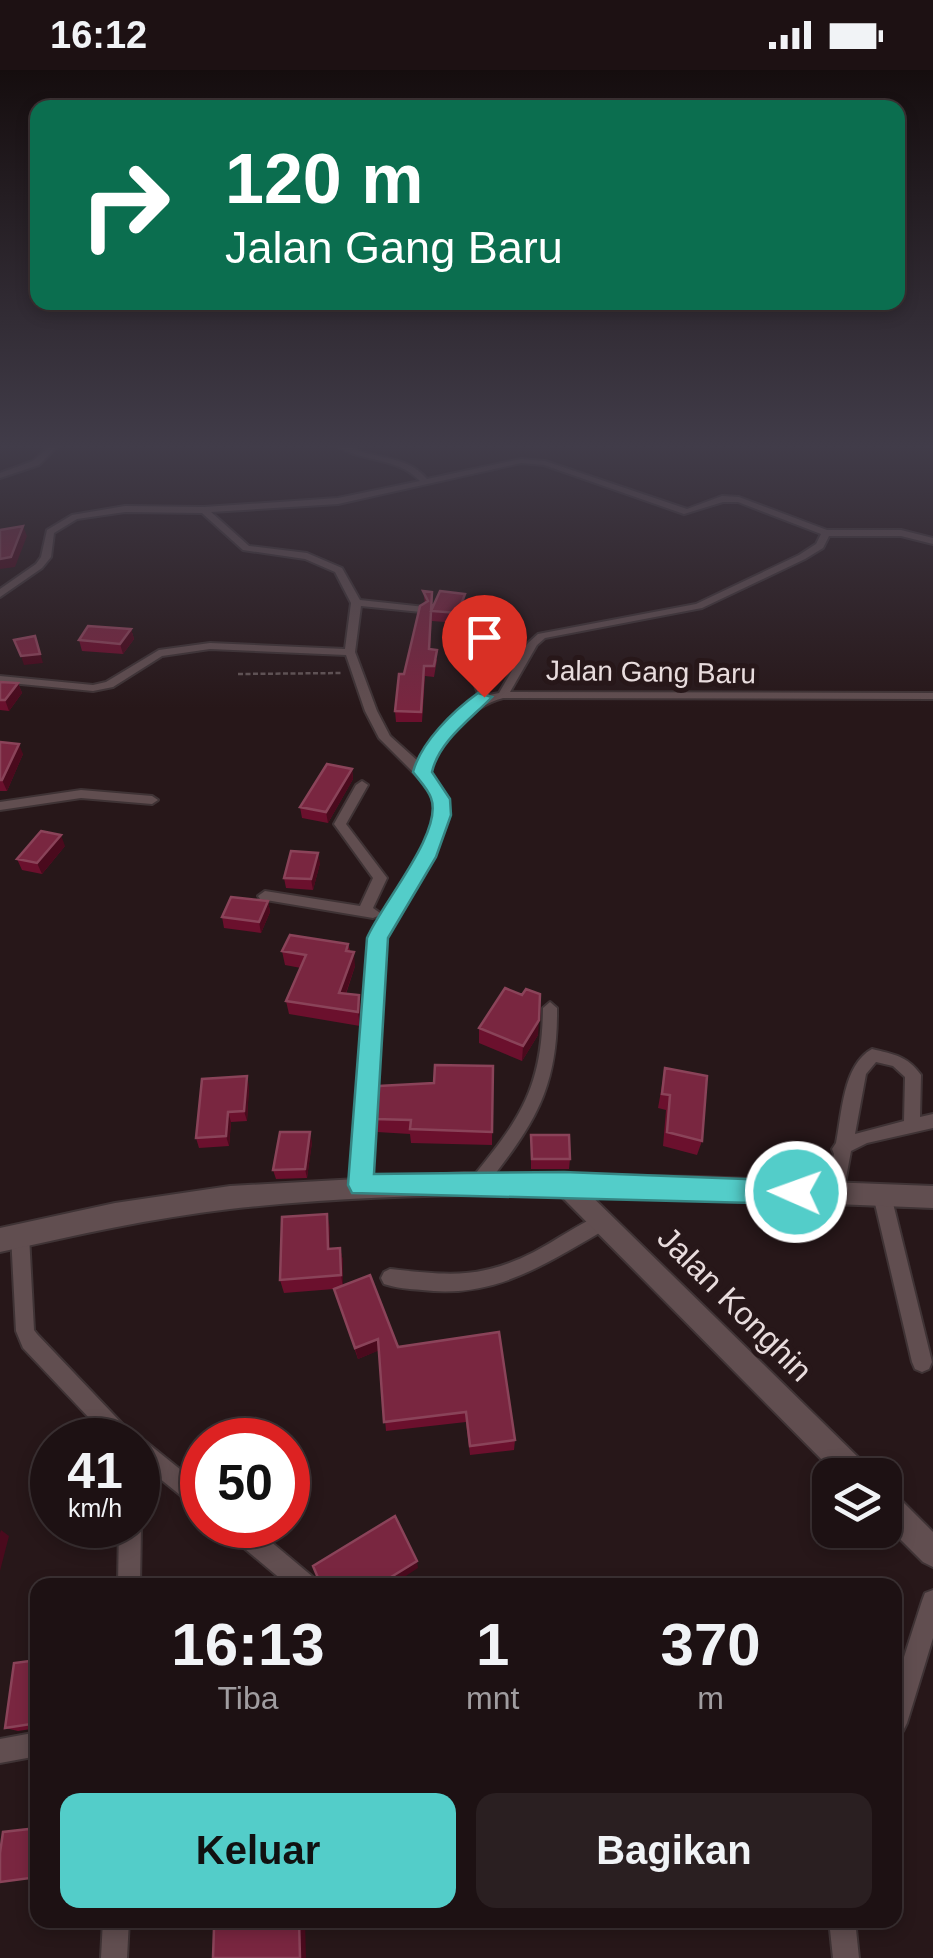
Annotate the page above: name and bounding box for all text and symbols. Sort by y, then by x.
text: 16:12 [50,14,147,56]
icon: right [60,140,190,270]
text: 120 m [225,140,423,218]
text: Jalan Gang Baru [225,222,563,273]
pin [442,595,527,698]
icon: arrive [457,610,512,665]
street label: Jalan Gang Baru [546,655,756,689]
position arrow [744,1140,848,1244]
street label: Jalan Konghin [651,1220,819,1388]
speed limit sign: 50 [180,1418,310,1548]
text: 41 [67,1443,123,1499]
map controls [812,1458,902,1548]
button: layers [812,1458,902,1548]
text: km/h [68,1494,122,1522]
text: 16:13 [171,1611,325,1678]
text: 1 [476,1611,509,1678]
text: 370 [661,1611,761,1678]
text: Tiba [217,1680,279,1716]
text: mnt [466,1680,519,1716]
text: m [697,1680,724,1716]
button: Keluar [60,1793,456,1908]
button: Bagikan [476,1793,872,1908]

